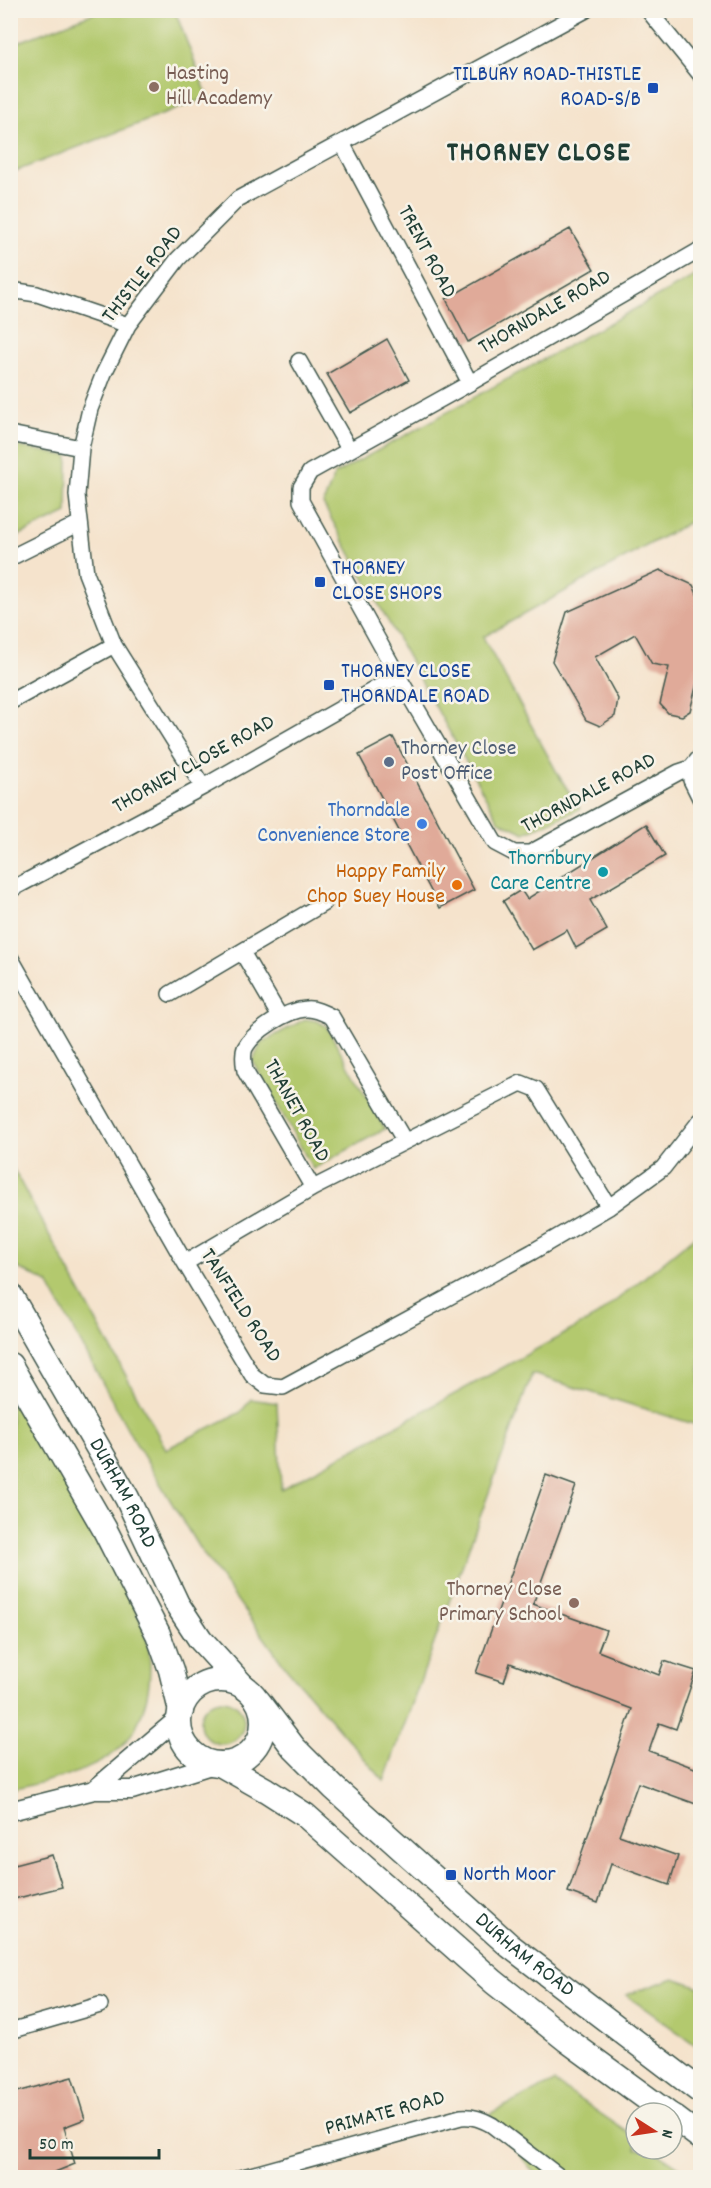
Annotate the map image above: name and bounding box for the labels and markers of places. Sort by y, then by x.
place label: Hasting Hill Academy [166,59,273,115]
place label: TILBURY ROAD-THISTLE ROAD-S/B [453,60,641,116]
marker: Hasting Hill Academy [147,80,161,94]
marker: TILBURY ROAD-THISTLE ROAD-S/B [646,81,660,95]
place label: THORNEY CLOSE SHOPS [332,554,443,610]
marker: THORNEY CLOSE SHOPS [313,575,327,589]
place label: THORNEY CLOSE THORNDALE ROAD [341,657,489,713]
marker: THORNEY CLOSE THORNDALE ROAD [322,678,336,692]
place label: Thorney Close Post Office [401,734,516,790]
marker: Thorney Close Post Office [382,755,396,769]
place label: Thorndale Convenience Store [257,796,410,852]
marker: Thorndale Convenience Store [415,817,429,831]
place label: Thornbury Care Centre [490,844,592,900]
place label: Happy Family Chop Suey House [307,857,446,913]
marker: Thornbury Care Centre [596,865,610,879]
marker: Happy Family Chop Suey House [450,878,464,892]
place label: Thorney Close Primary School [439,1575,562,1631]
marker: Thorney Close Primary School [567,1596,581,1610]
place label: North Moor [463,1860,557,1891]
marker: North Moor [444,1868,458,1882]

